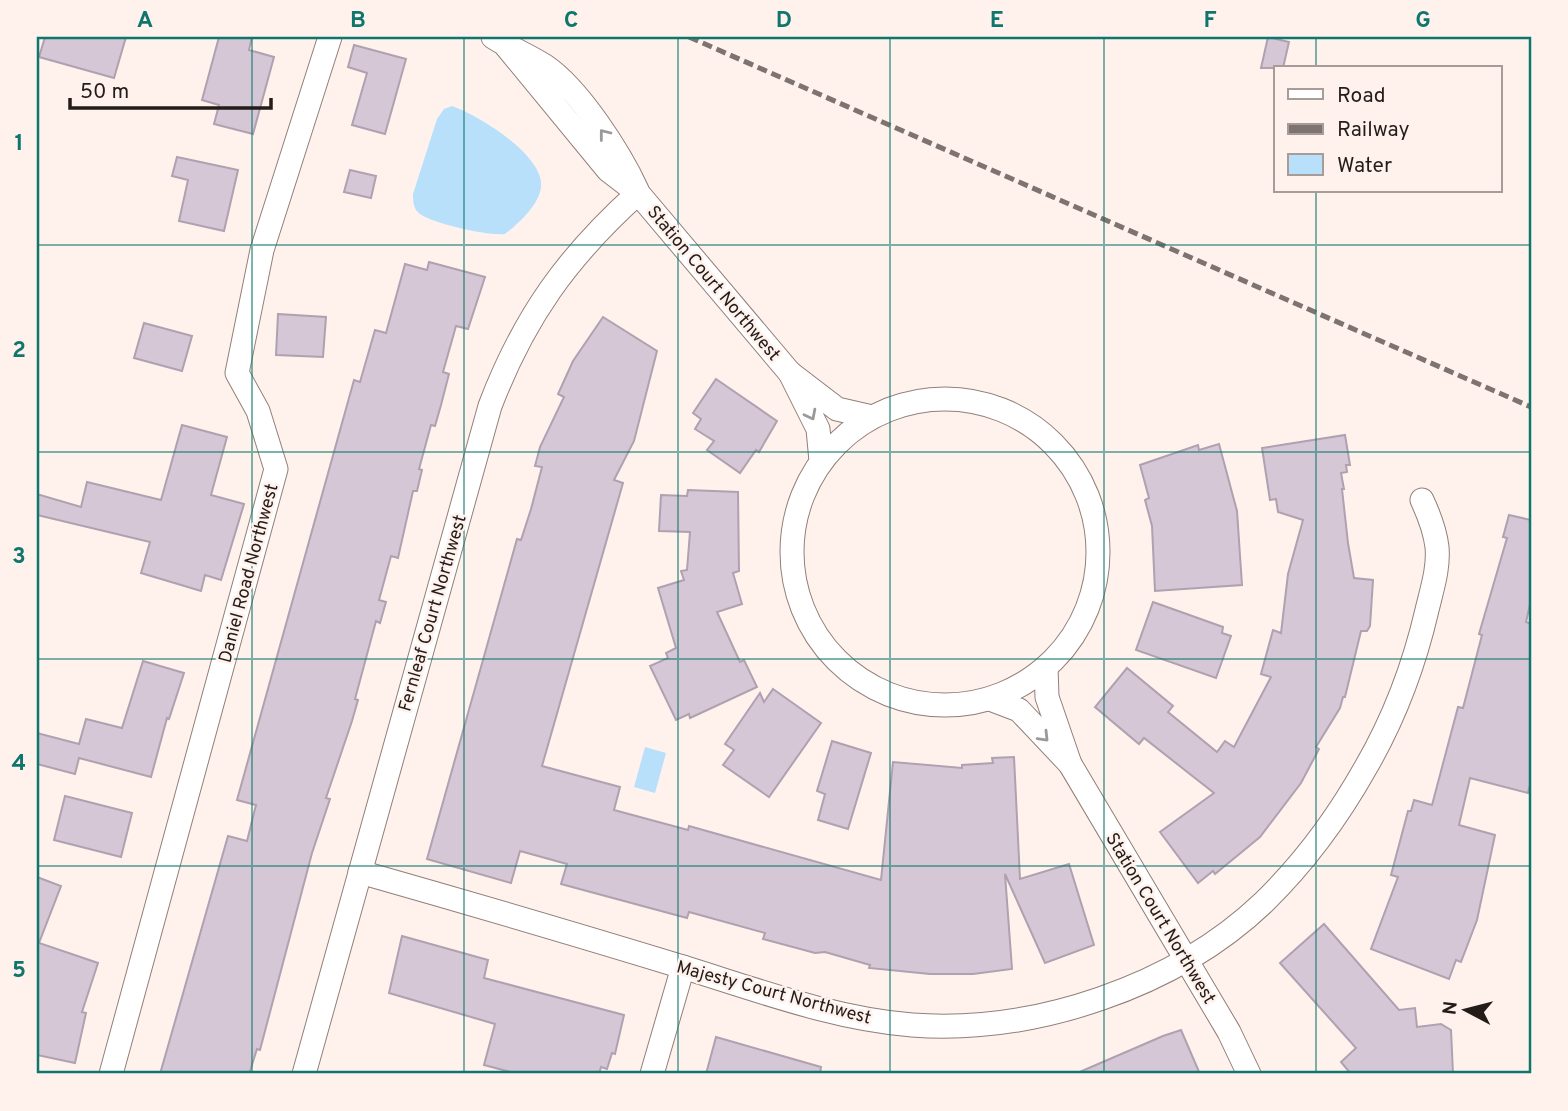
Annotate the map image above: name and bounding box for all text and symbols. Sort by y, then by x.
text: A [137,7,153,36]
text: B [350,7,366,36]
text: C [564,7,578,36]
text: D [776,7,792,36]
text: E [990,7,1004,36]
text: F [1203,7,1217,36]
text: G [1415,7,1431,36]
scale bar [70,66,271,110]
legend [1274,66,1502,192]
text: 50 m [80,79,129,106]
text: Road [1337,83,1386,110]
text: Railway [1337,117,1410,144]
text: 1 [14,130,24,159]
one-way arrow [600,130,613,142]
text: Water [1337,153,1392,180]
street label: Station Court Northwest [641,202,785,366]
text: 2 [12,337,26,366]
one-way arrow [802,408,816,420]
street label: Daniel Road Northwest [214,481,284,666]
street label: Fernleaf Court Northwest [394,512,473,714]
text: 3 [12,543,26,572]
one-way arrow [1036,729,1049,742]
text: 4 [12,750,26,779]
street label: Station Court Northwest [1099,829,1220,1009]
street label: Majesty Court Northwest [674,956,873,1031]
text: 5 [12,957,26,986]
north arrow [1432,974,1502,1044]
text: N [1438,1000,1464,1016]

